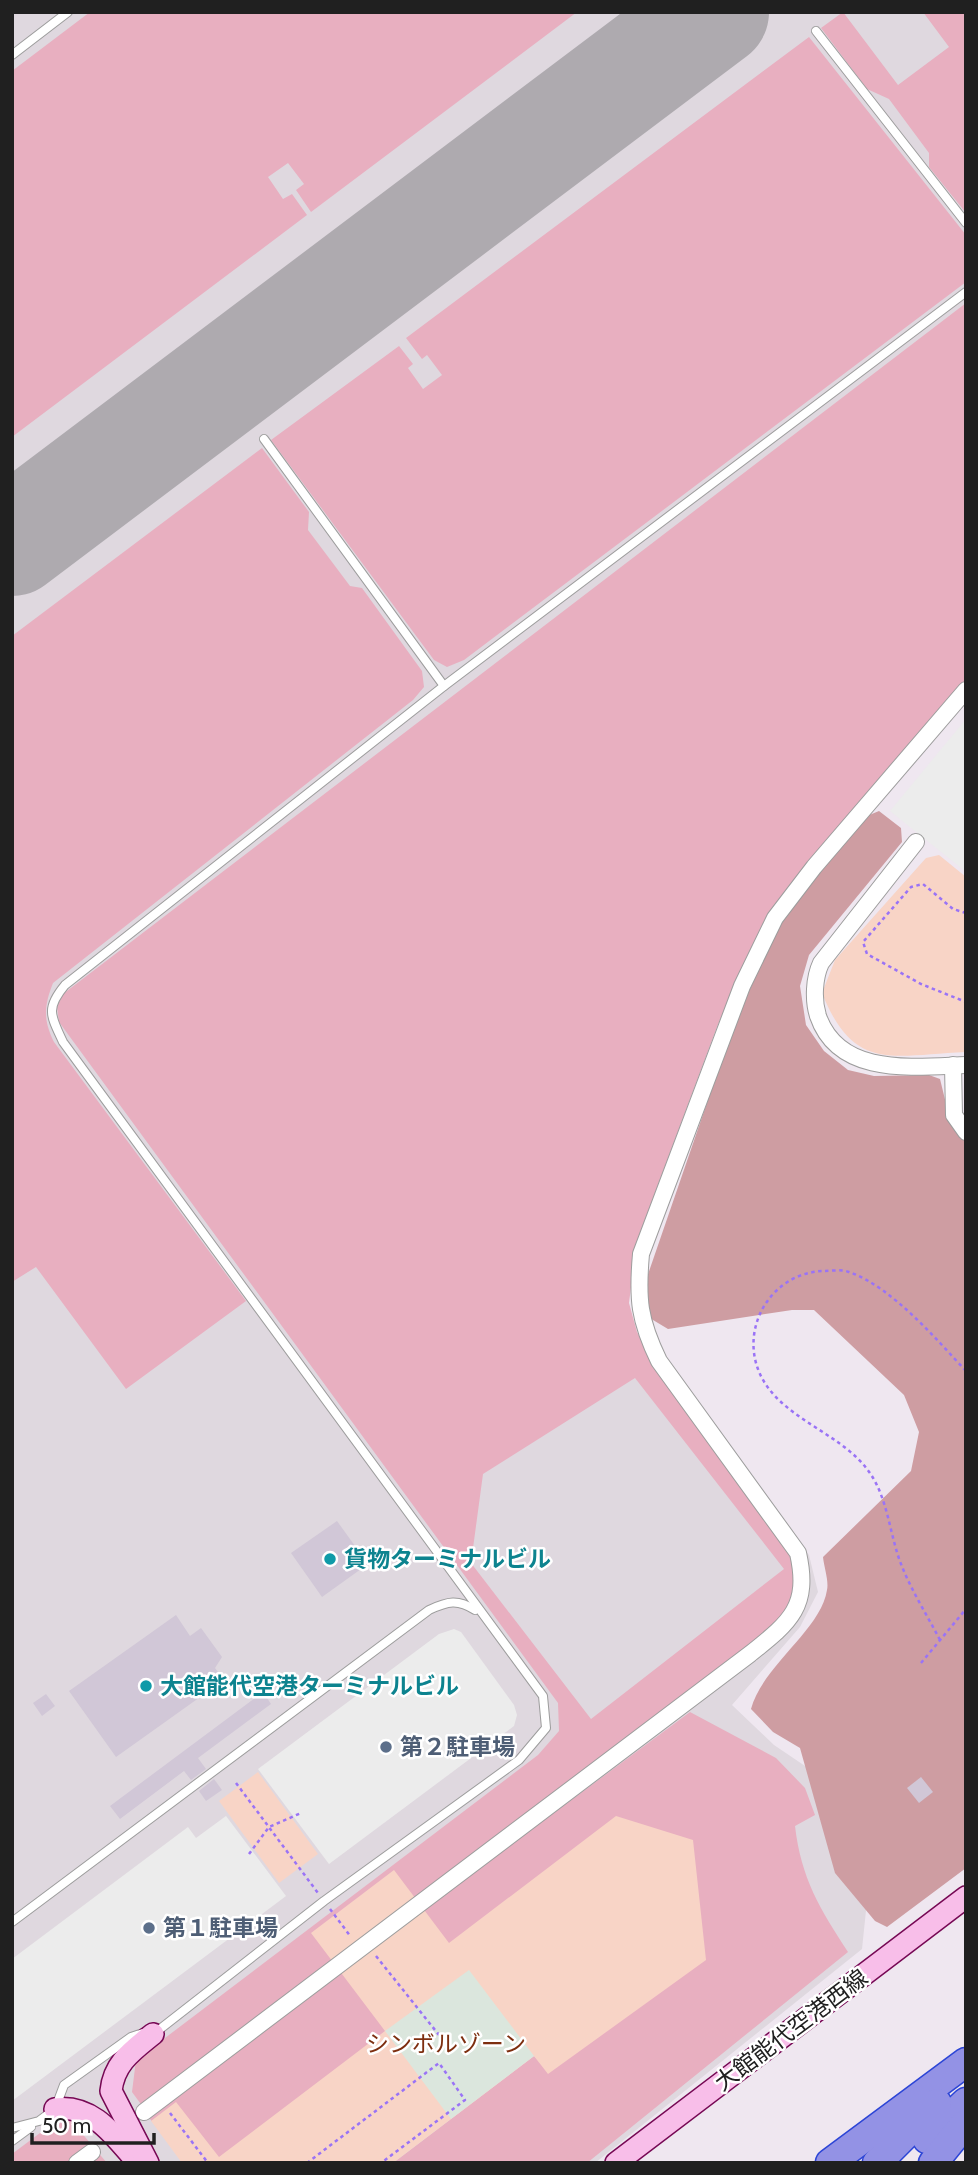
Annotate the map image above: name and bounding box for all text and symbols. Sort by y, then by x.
place label: 貨物ターミナルビル [344,1545,551,1573]
marker: 貨物ターミナルビル [322,1551,338,1567]
place label: 大館能代空港ターミナルビル [160,1672,459,1700]
marker: 大館能代空港ターミナルビル [138,1678,154,1694]
place label: 第２駐車場 [400,1733,515,1761]
marker: 第２駐車場 [378,1739,394,1755]
place label: 第１駐車場 [163,1914,278,1942]
marker: 第１駐車場 [141,1920,157,1936]
street label: 大館能代空港西線 [709,1963,873,2097]
park label: シンボルゾーン [366,2030,526,2058]
scale bar [32,2102,154,2146]
text: 50 m [42,2113,91,2138]

